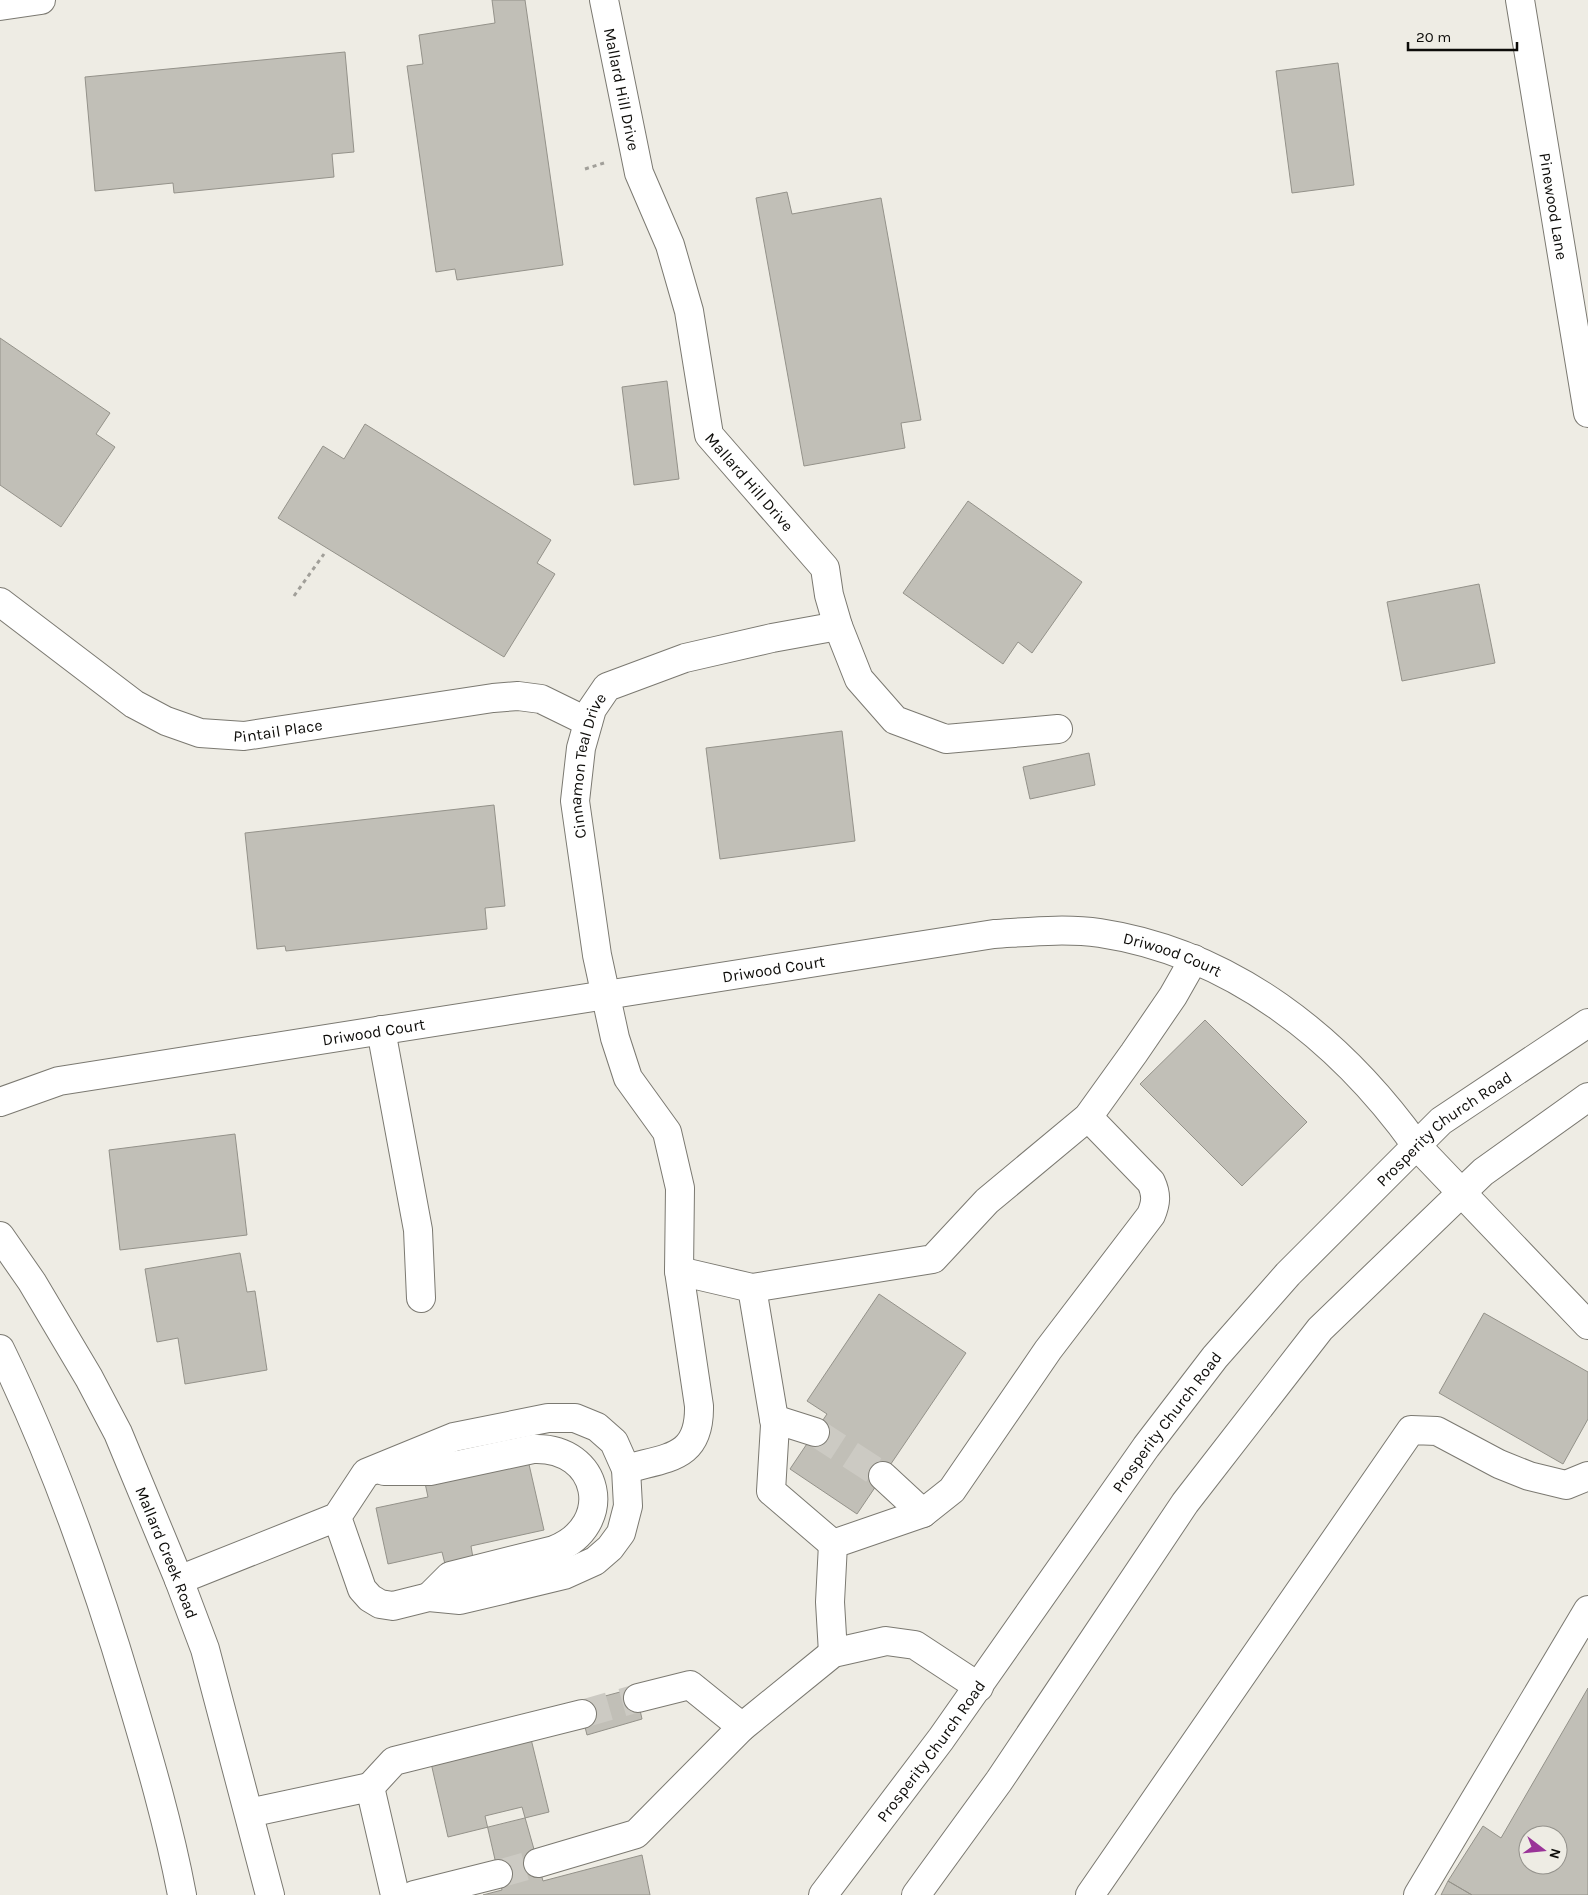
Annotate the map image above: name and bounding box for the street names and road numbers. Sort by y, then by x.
street label: Mallard Hill Drive [600,26,643,152]
street label: Pinewood Lane [1535,151,1572,261]
street label: Mallard Hill Drive [701,429,797,535]
street label: Cinnamon Teal Drive [566,689,610,840]
street label: Pintail Place [233,715,324,746]
street label: Driwood Court [1121,928,1225,981]
street label: Driwood Court [721,952,826,987]
street label: Driwood Court [321,1015,426,1049]
street label: Prosperity Church Road [1372,1068,1515,1190]
street label: Prosperity Church Road [1108,1348,1226,1496]
street label: Mallard Creek Road [131,1484,202,1621]
street label: Prosperity Church Road [873,1677,989,1826]

